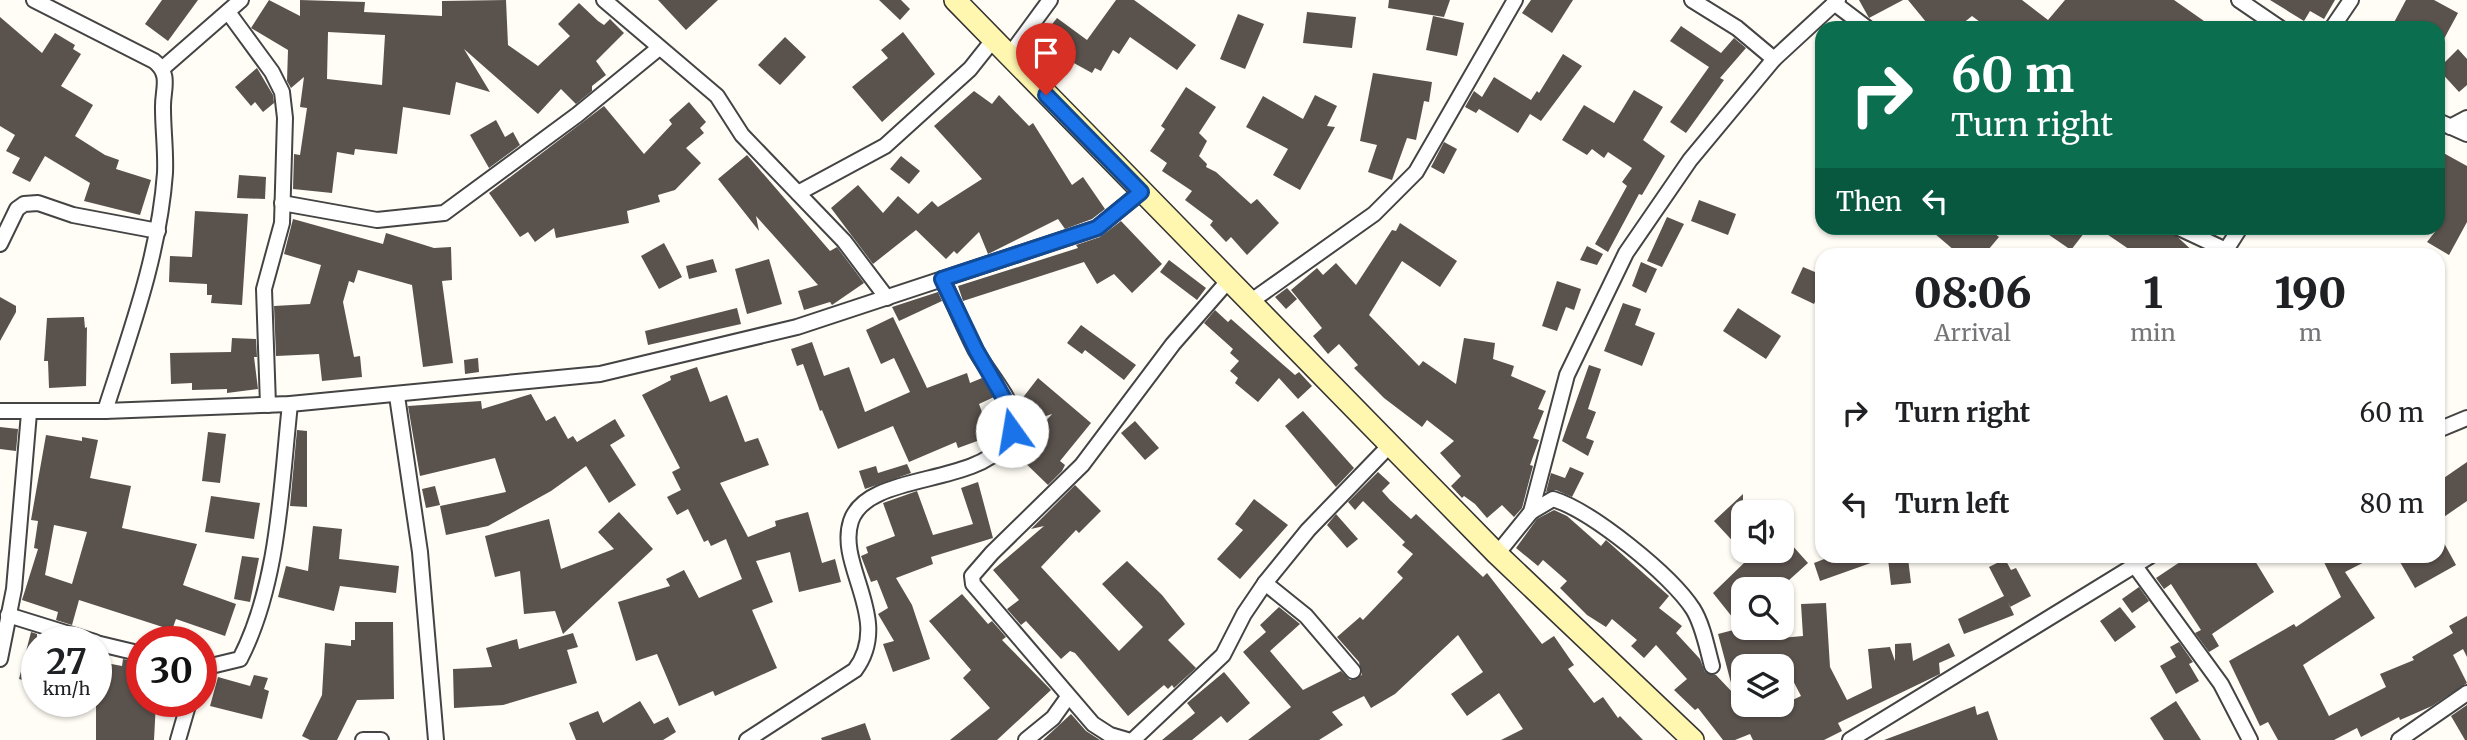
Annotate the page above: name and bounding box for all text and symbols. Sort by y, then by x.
pin [1016,23,1076,95]
icon: arrive [1027,34,1065,72]
text: 60 m [1951,44,2074,105]
icon: right [1836,49,1927,140]
text: Turn right [1951,105,2113,145]
icon: left [1916,182,1954,220]
text: Then [1836,185,1902,218]
text: 08:06 [1914,267,2031,319]
text: 1 [2143,267,2163,319]
text: 190 [2274,267,2346,319]
text: Arrival [1934,318,2011,347]
text: min [2130,318,2176,347]
text: m [2299,318,2322,347]
position arrow [975,394,1049,468]
icon: right [1836,394,1874,432]
text: Turn right [1895,396,2030,429]
text: 60 m [2360,396,2424,429]
icon: left [1836,485,1874,523]
text: Turn left [1895,487,2009,520]
text: 80 m [2360,487,2424,520]
map controls [1731,500,1794,717]
button: sound [1731,500,1794,563]
button: search [1731,577,1794,640]
speed limit sign: 30 [126,626,217,717]
text: 27 [46,640,87,684]
button: layers [1731,654,1794,717]
text: km/h [43,677,90,700]

